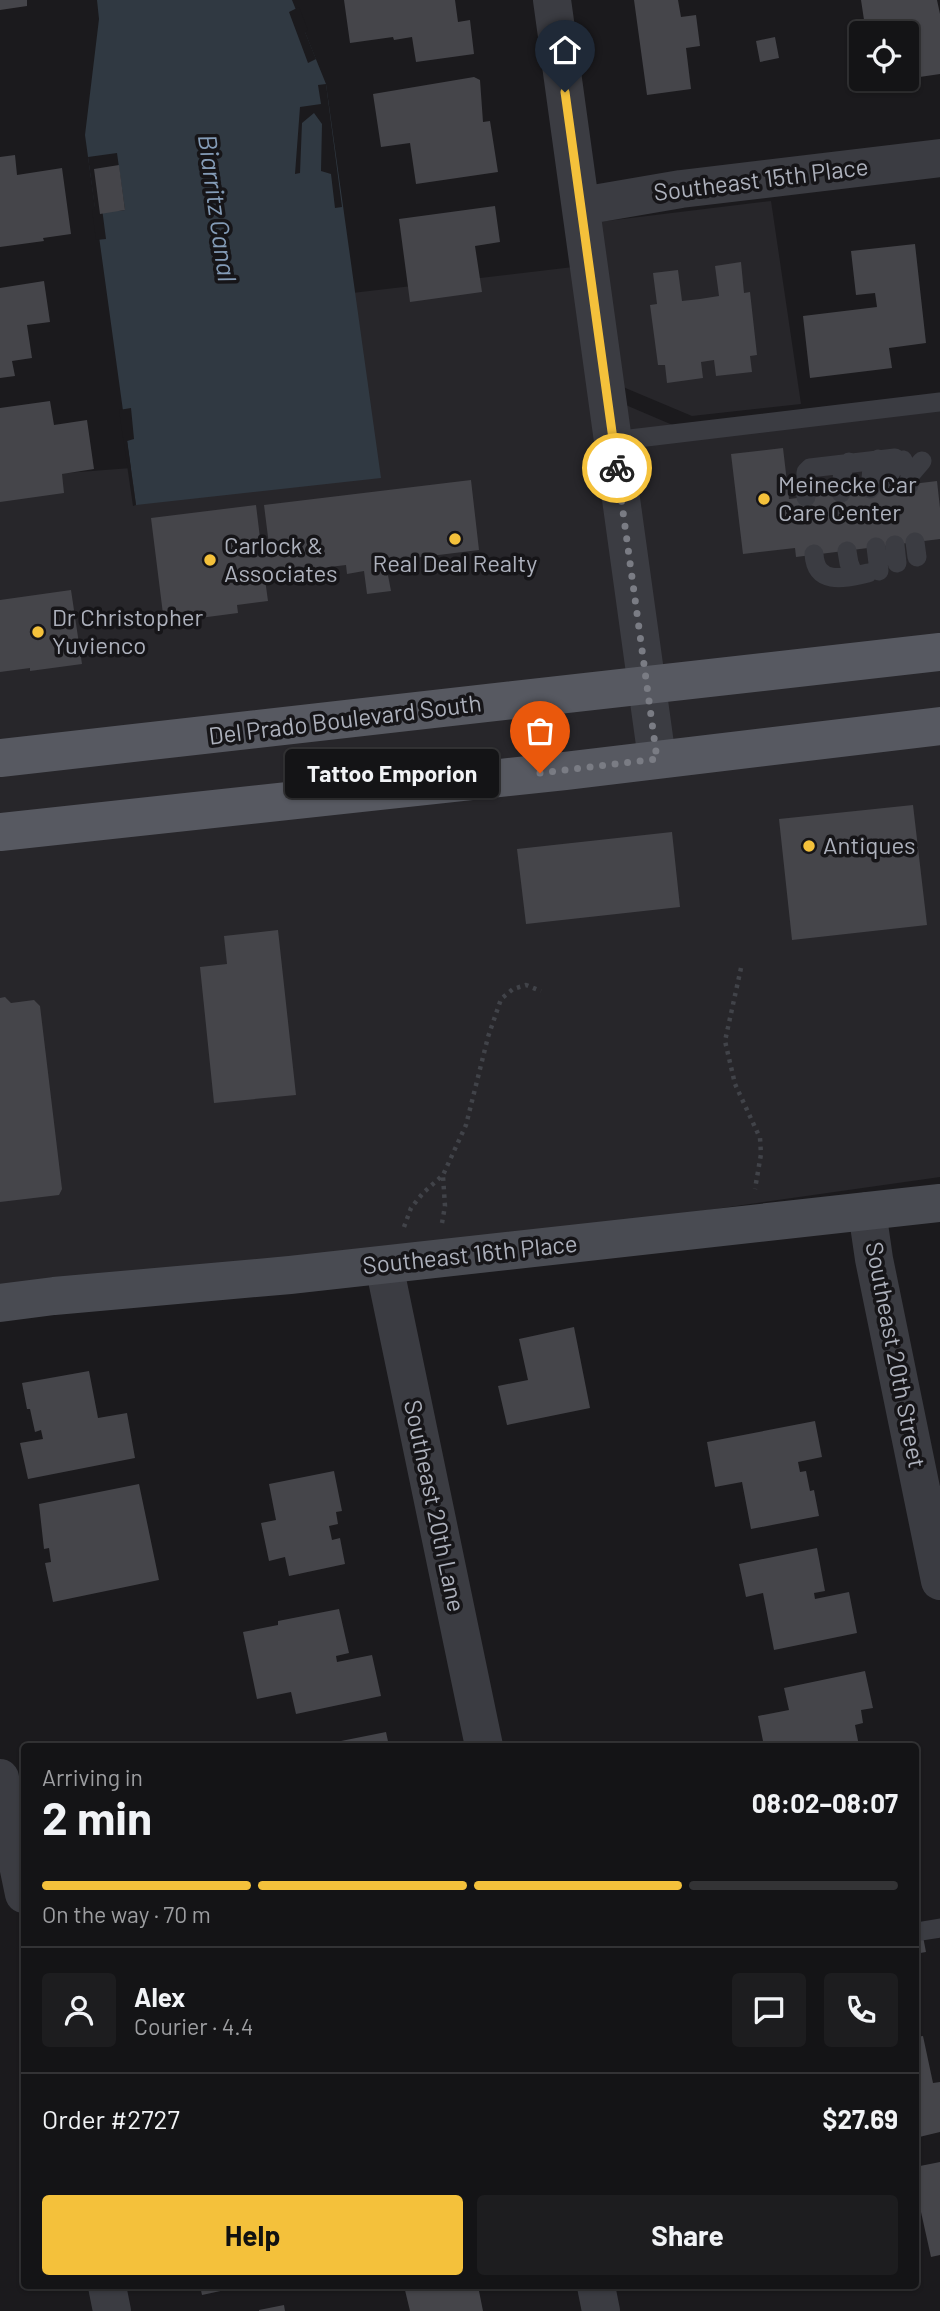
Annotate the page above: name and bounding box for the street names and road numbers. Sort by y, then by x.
street label: Southeast 15th Place [652,151,870,206]
street label: Del Prado Boulevard South [207,687,483,750]
street label: Southeast 16th Place [361,1228,579,1279]
street label: Southeast 20th Street [860,1239,933,1470]
street label: Southeast 20th Lane [399,1397,472,1614]

